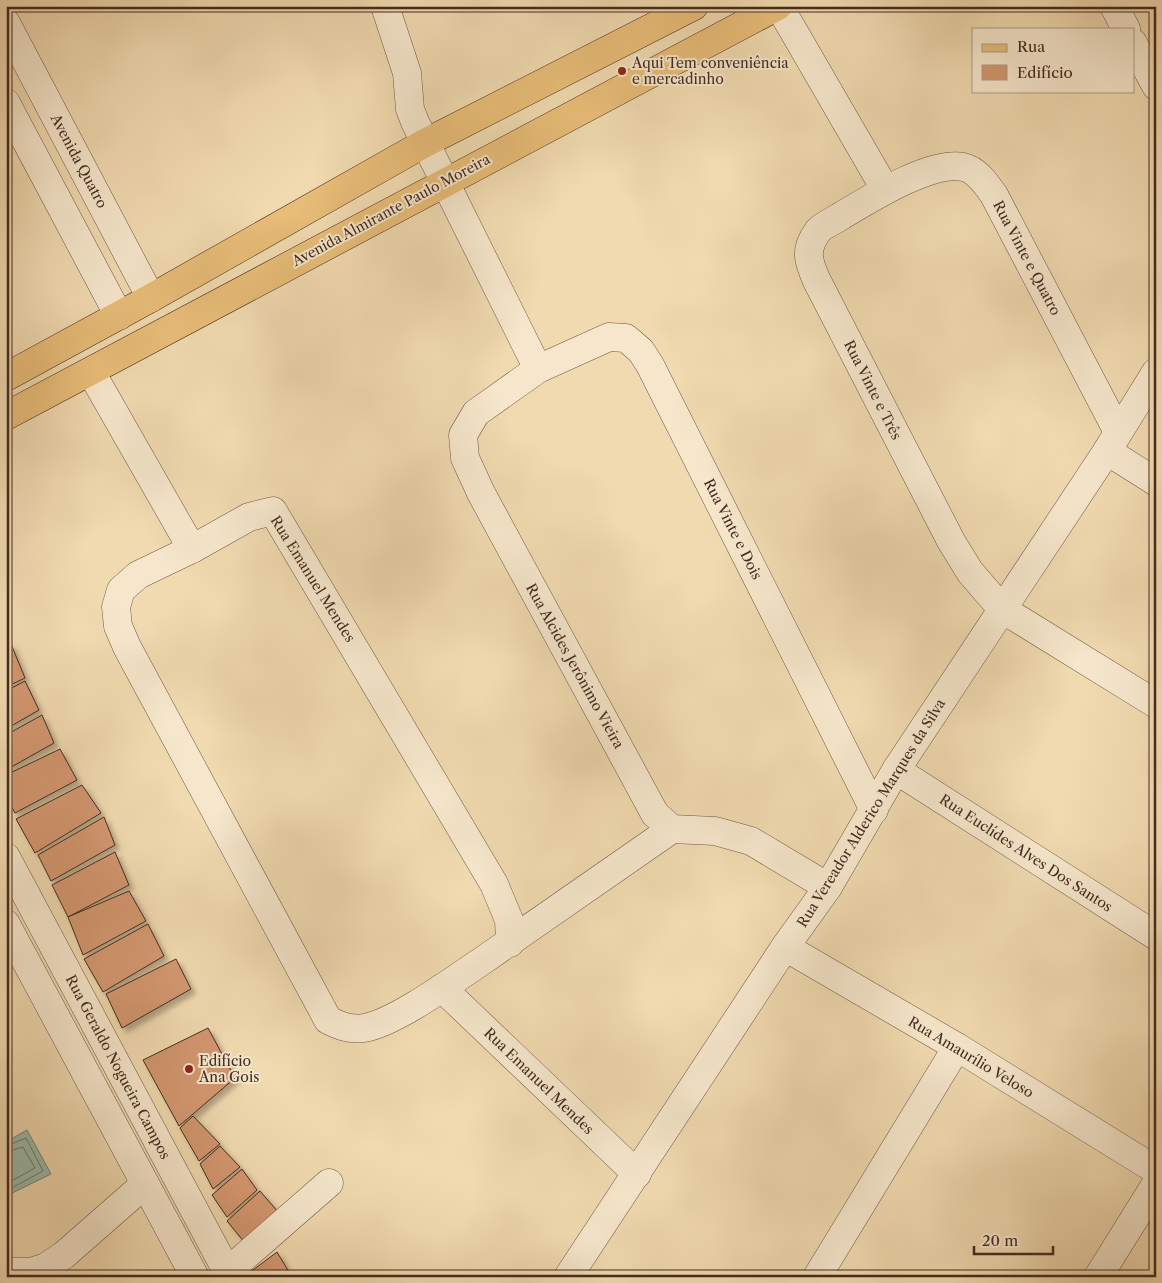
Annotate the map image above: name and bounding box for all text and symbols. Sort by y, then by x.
legend [972,28,1134,92]
text: Rua [1017,37,1045,56]
place label: Aqui Tem conveniência e mercadinho [631,54,789,88]
text: Edifício [1017,63,1073,82]
marker: Aqui Tem conveniência e mercadinho [616,65,628,77]
street label: Avenida Quatro [46,110,111,211]
street label: Avenida Almirante Paulo Moreira [288,150,494,270]
street label: Rua Vinte e Quatro [989,198,1065,318]
street label: Rua Vinte e Três [840,337,906,443]
street label: Rua Vinte e Dois [700,476,766,582]
street label: Rua Emanuel Mendes [267,512,359,646]
street label: Rua Alcides Jerônimo Vieira [522,580,628,752]
street label: Rua Vereador Alderico Marques da Silva [793,695,949,931]
street label: Rua Euclídes Alves Dos Santos [936,790,1116,916]
street label: Rua Geraldo Nogueira Campos [62,972,174,1162]
street label: Rua Amaurílio Veloso [905,1012,1037,1102]
street label: Rua Emanuel Mendes [480,1024,598,1138]
place label: Edifício Ana Gois [198,1052,259,1086]
marker: Edifício Ana Gois [183,1063,195,1075]
scale bar [974,1223,1053,1255]
text: 20 m [982,1231,1018,1250]

